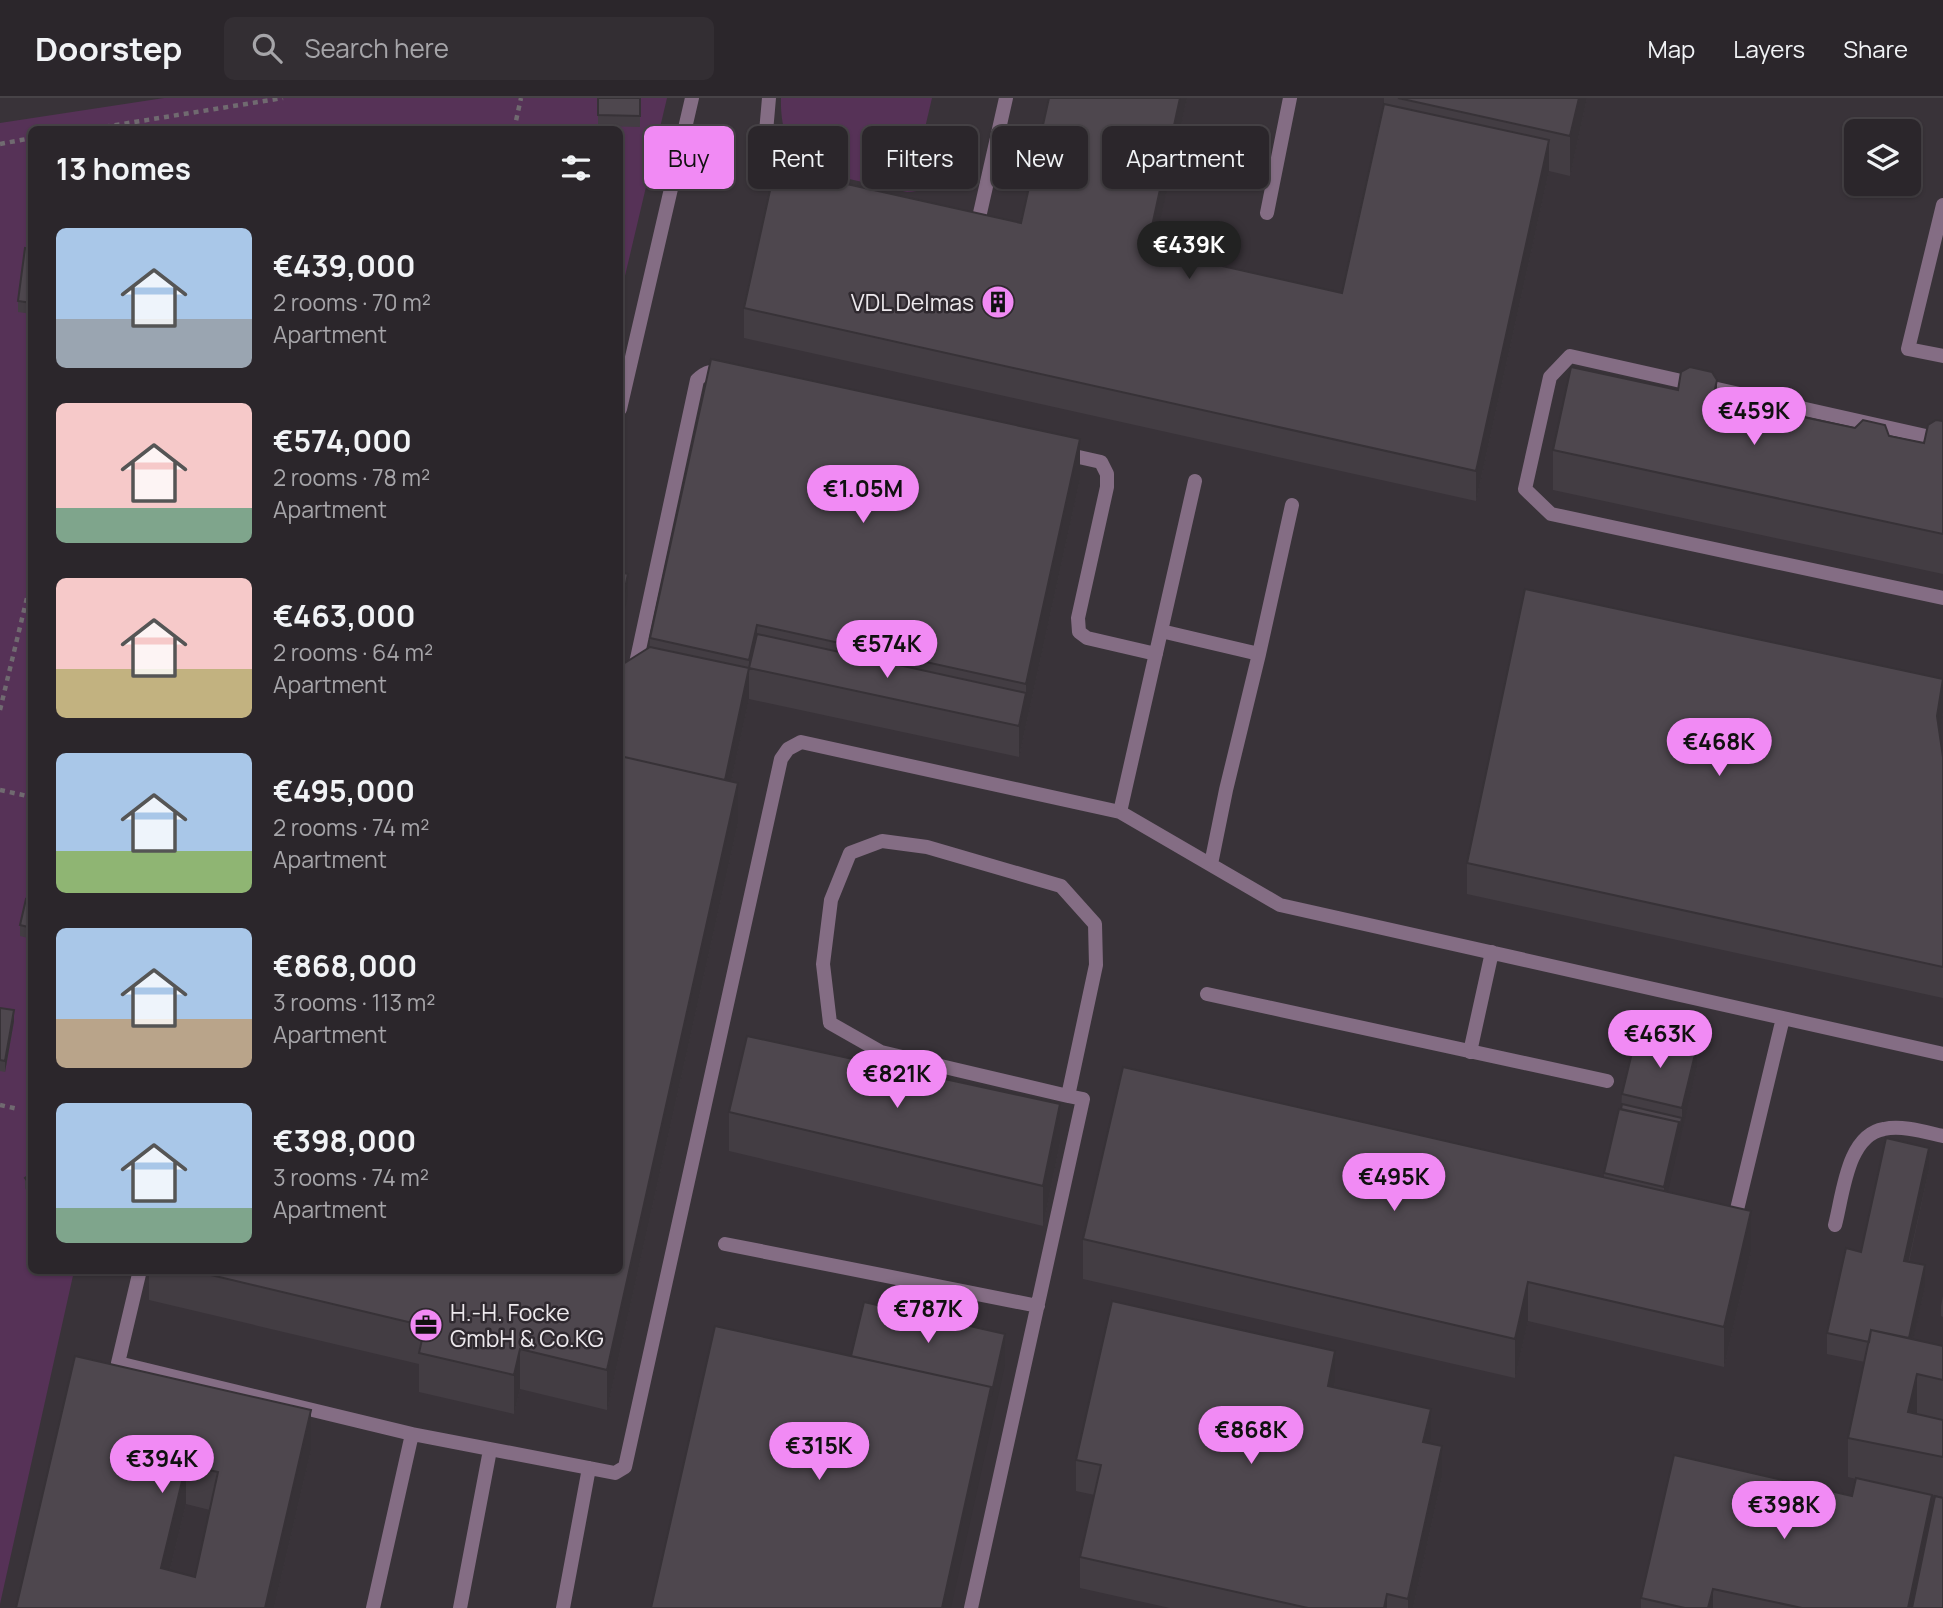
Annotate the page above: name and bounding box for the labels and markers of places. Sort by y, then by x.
pin: €439K [1140,222,1238,281]
building icon: VDL Delmas [979,283,1017,321]
place label: VDL Delmas [851,286,974,318]
pin: €459K [1705,388,1803,447]
pin: €1.05M [806,466,920,525]
pin: €574K [838,620,936,680]
pin: €468K [1670,718,1768,778]
pin: €463K [1611,1010,1709,1070]
pin: €821K [848,1051,946,1110]
pin: €495K [1345,1154,1443,1213]
pin: €787K [879,1286,977,1345]
place label: H.-H. Focke GmbH & Co.KG [450,1296,604,1354]
office icon: H.-H. Focke GmbH & Co.KG [407,1306,445,1344]
pin: €868K [1202,1406,1300,1466]
pin: €315K [770,1422,868,1482]
pin: €394K [113,1436,211,1495]
pin: €398K [1735,1482,1833,1541]

